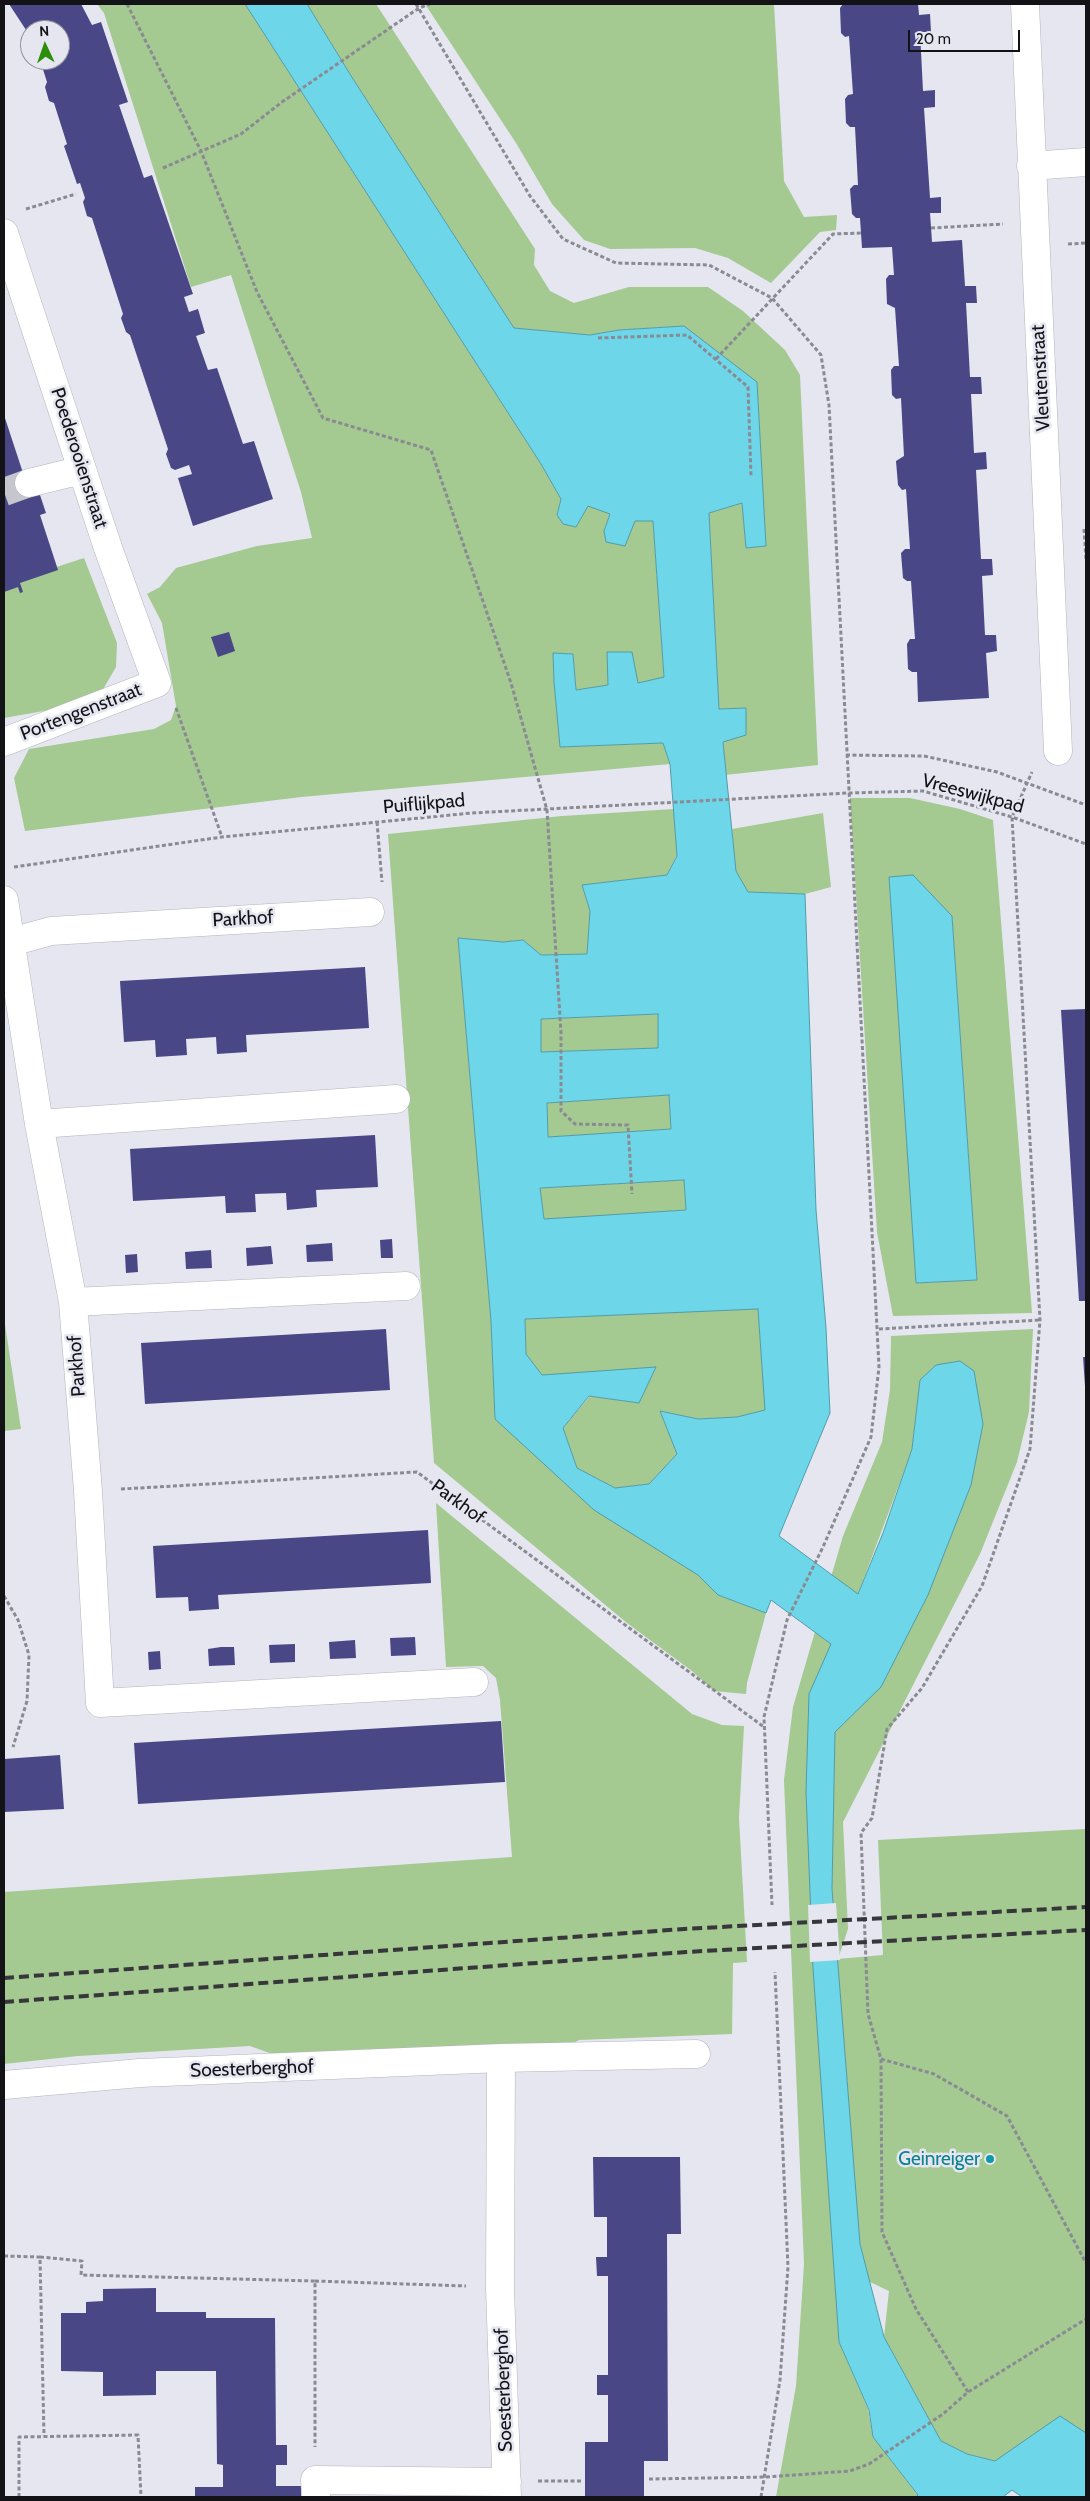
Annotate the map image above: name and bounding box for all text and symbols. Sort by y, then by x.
north arrow [20,20,70,70]
scale bar [910,20,1022,52]
text: N [39,22,50,40]
text: 20 m [916,30,951,48]
street label: Vleutenstraat [1027,324,1055,432]
street label: Poederooienstraat [45,385,113,531]
street label: Portengenstraat [17,678,145,746]
street label: Vreeswijkpad [920,769,1026,819]
street label: Puiflijkpad [382,789,466,819]
street label: Parkhof [212,906,274,932]
street label: Parkhof [63,1335,91,1397]
street label: Parkhof [427,1475,489,1529]
street label: Soesterberghof [190,2055,314,2083]
place label: Geinreiger [898,2148,980,2170]
marker: Geinreiger [984,2153,996,2165]
street label: Soesterberghof [490,2328,518,2452]

